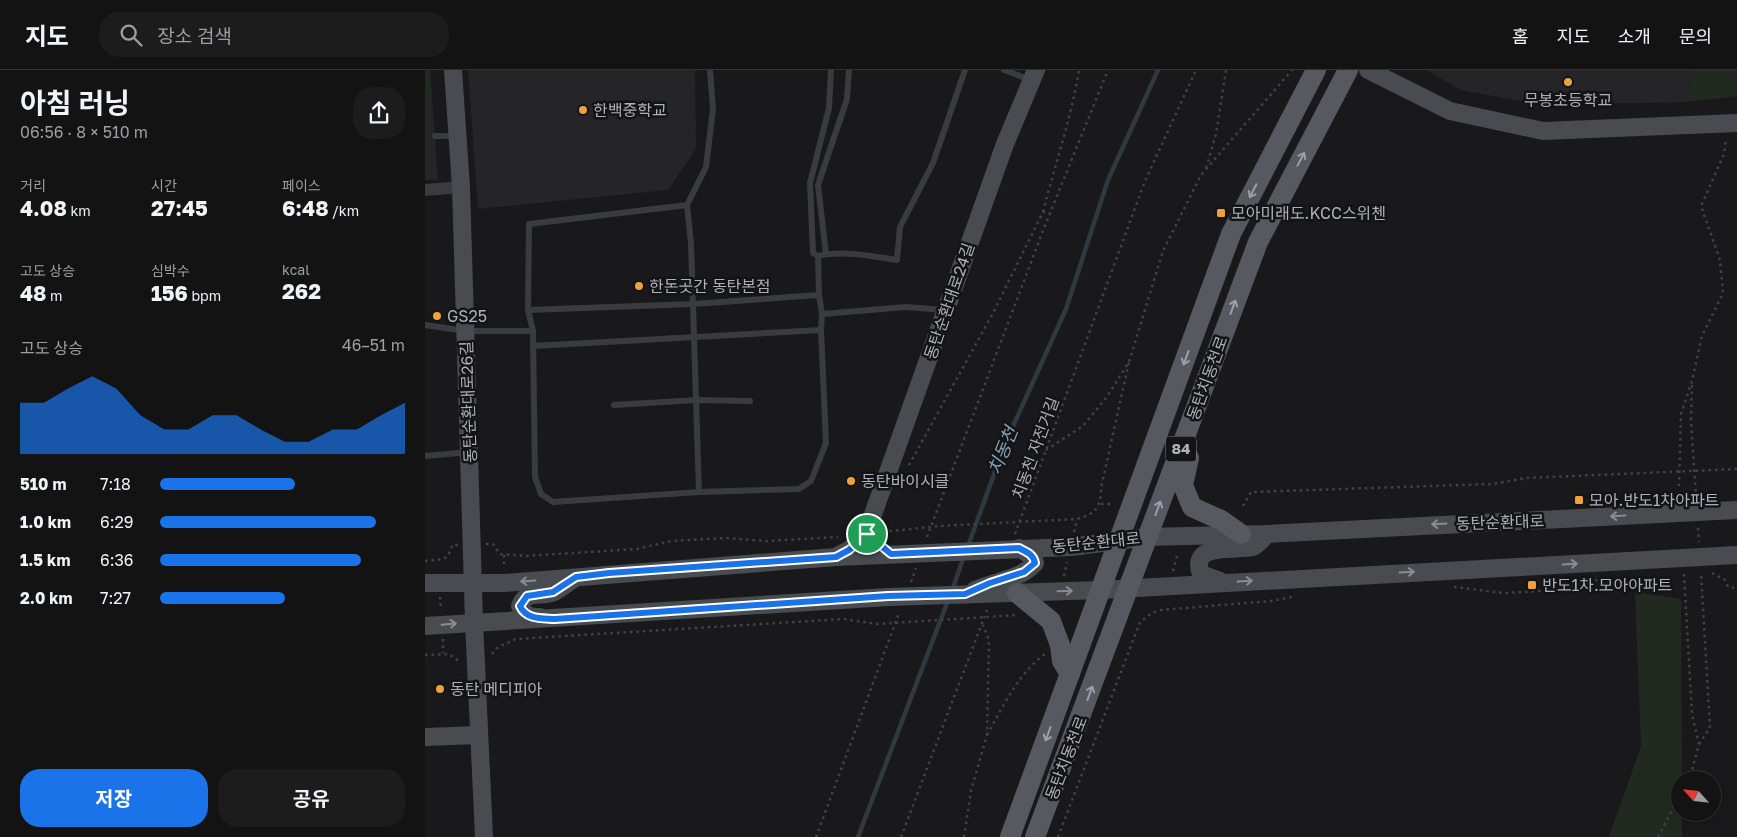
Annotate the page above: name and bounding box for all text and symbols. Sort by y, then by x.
search box [99,12,449,57]
text: 지도 [25,21,69,50]
icon: search [117,21,145,49]
text: 장소 검색 [157,24,232,47]
text: 홈 [1512,25,1529,47]
text: 지도 [1557,25,1590,47]
text: 소개 [1618,25,1651,47]
text: 문의 [1679,25,1712,47]
marker: 무봉초등학교 [1562,76,1574,88]
text: 아침 러닝 [20,86,130,119]
button: share [353,87,405,139]
place label: 무봉초등학교 [1524,90,1612,110]
place label: 한백중학교 [593,100,667,120]
marker: 한백중학교 [577,104,589,116]
text: 06:56 · 8 × 510 m [20,122,148,142]
one-way arrow [1297,152,1306,167]
text: 거리 [20,177,46,194]
text: 시간 [151,177,177,194]
text: 페이스 [282,177,321,194]
one-way arrow [1248,183,1257,198]
text: 4.08 [20,195,67,221]
text: 27:45 [151,195,208,221]
text: 6:48 [282,195,329,221]
text: km [67,202,91,219]
text: /km [329,202,359,219]
place label: 모아미래도.KCC스위첸 [1231,203,1386,223]
marker: 모아미래도.KCC스위첸 [1215,207,1227,219]
street label: 동탄순환대로24길 [920,240,978,362]
text: kcal [282,261,310,278]
text: 고도 상승 [20,262,75,279]
text: 심박수 [151,262,190,279]
place label: 한돈곳간 동탄본점 [649,276,771,296]
text: 262 [282,278,321,304]
text: 48 [20,280,47,306]
text: 156 [151,280,188,306]
marker: 한돈곳간 동탄본점 [633,280,645,292]
text: m [47,287,62,304]
text: bpm [188,287,221,304]
one-way arrow [1230,299,1239,314]
place label: GS25 [447,306,487,326]
marker: GS25 [431,310,443,322]
street label: 동탄치동천로 [1182,333,1232,423]
text: 46–51 m [342,335,405,355]
text: 고도 상승 [20,338,83,358]
street label: 동탄순환대로26길 [456,341,480,463]
one-way arrow [1181,349,1190,365]
street label: 치동천 자전거길 [1007,394,1063,502]
water label: 치동천 [983,421,1022,478]
road number: 84 [1166,436,1196,462]
place label: 동탄바이시클 [861,471,949,491]
text: 510 m [20,474,66,494]
text: 7:18 [100,474,131,494]
marker: 동탄바이시클 [845,475,857,487]
place label: 모아.반도1차아파트 [1589,490,1719,510]
marker: 모아.반도1차아파트 [1573,494,1585,506]
one-way arrow [1154,501,1163,516]
street label: 동탄순환대로 [1456,510,1545,534]
text: 1.0 km [20,512,71,532]
text: 6:29 [100,512,133,532]
one-way arrow [1611,512,1627,521]
pin [846,513,888,555]
icon: arrive [853,520,881,548]
one-way arrow [1431,520,1447,529]
street label: 동탄순환대로 [1051,527,1141,557]
text: 1.5 km [20,550,70,570]
text: 6:36 [100,550,134,570]
one-way arrow [1561,559,1577,568]
one-way arrow [1399,568,1415,577]
place label: 반도1차.모아아파트 [1542,575,1672,595]
one-way arrow [520,576,536,585]
one-way arrow [1237,576,1253,585]
marker: 반도1차.모아아파트 [1526,579,1538,591]
one-way arrow [1057,586,1073,596]
text: 2.0 km [20,588,73,608]
text: 7:27 [100,588,131,608]
one-way arrow [441,620,457,629]
place label: 동탄 메디피아 [450,679,543,699]
marker: 동탄 메디피아 [434,683,446,695]
one-way arrow [1086,686,1095,701]
street label: 동탄치동천로 [1041,713,1091,803]
one-way arrow [1043,726,1052,741]
button: 저장 [20,769,208,827]
button: 공유 [218,769,405,827]
north arrow [1671,771,1721,821]
map controls [1671,771,1721,821]

